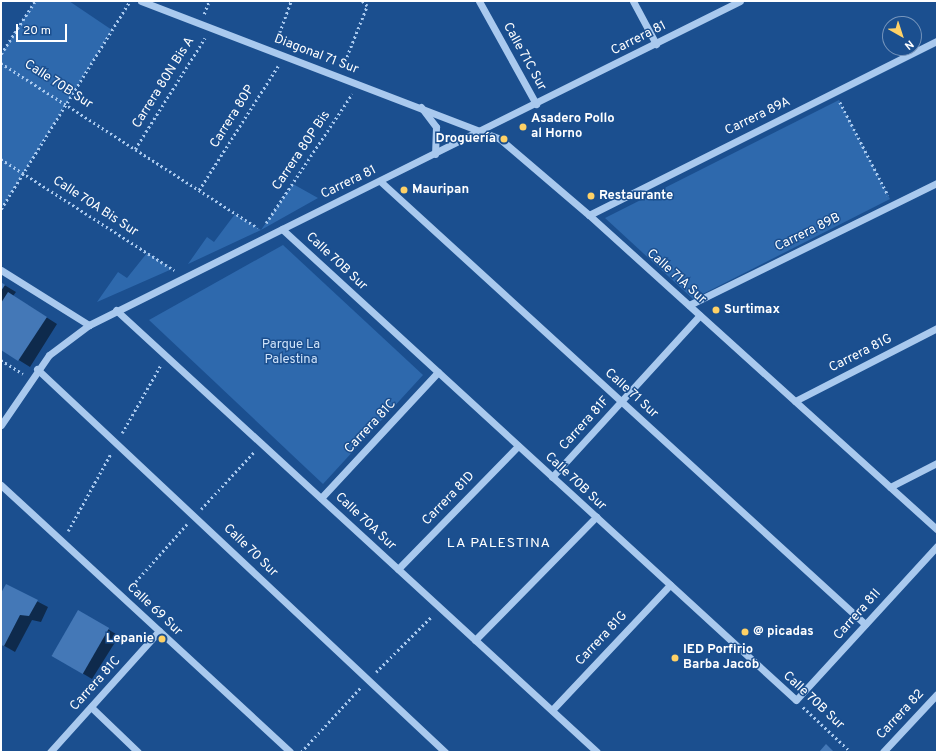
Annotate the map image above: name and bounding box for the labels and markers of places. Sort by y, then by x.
place label: Asadero Pollo al Horno [531,112,615,143]
marker: Asadero Pollo al Horno [518,122,528,132]
place label: Droguería [436,131,496,147]
marker: Droguería [499,134,509,144]
place label: Mauripan [412,182,469,198]
marker: Mauripan [399,185,409,195]
place label: Restaurante [599,188,673,204]
marker: Restaurante [586,191,596,201]
place label: Surtimax [724,302,780,318]
marker: Surtimax [711,305,721,315]
place label: @ picadas [753,624,814,640]
marker: @ picadas [740,627,750,637]
place label: Lepanie [106,631,154,647]
marker: Lepanie [157,634,167,644]
place label: IED Porfirio Barba Jacob [683,643,759,674]
marker: IED Porfirio Barba Jacob [670,653,680,663]

